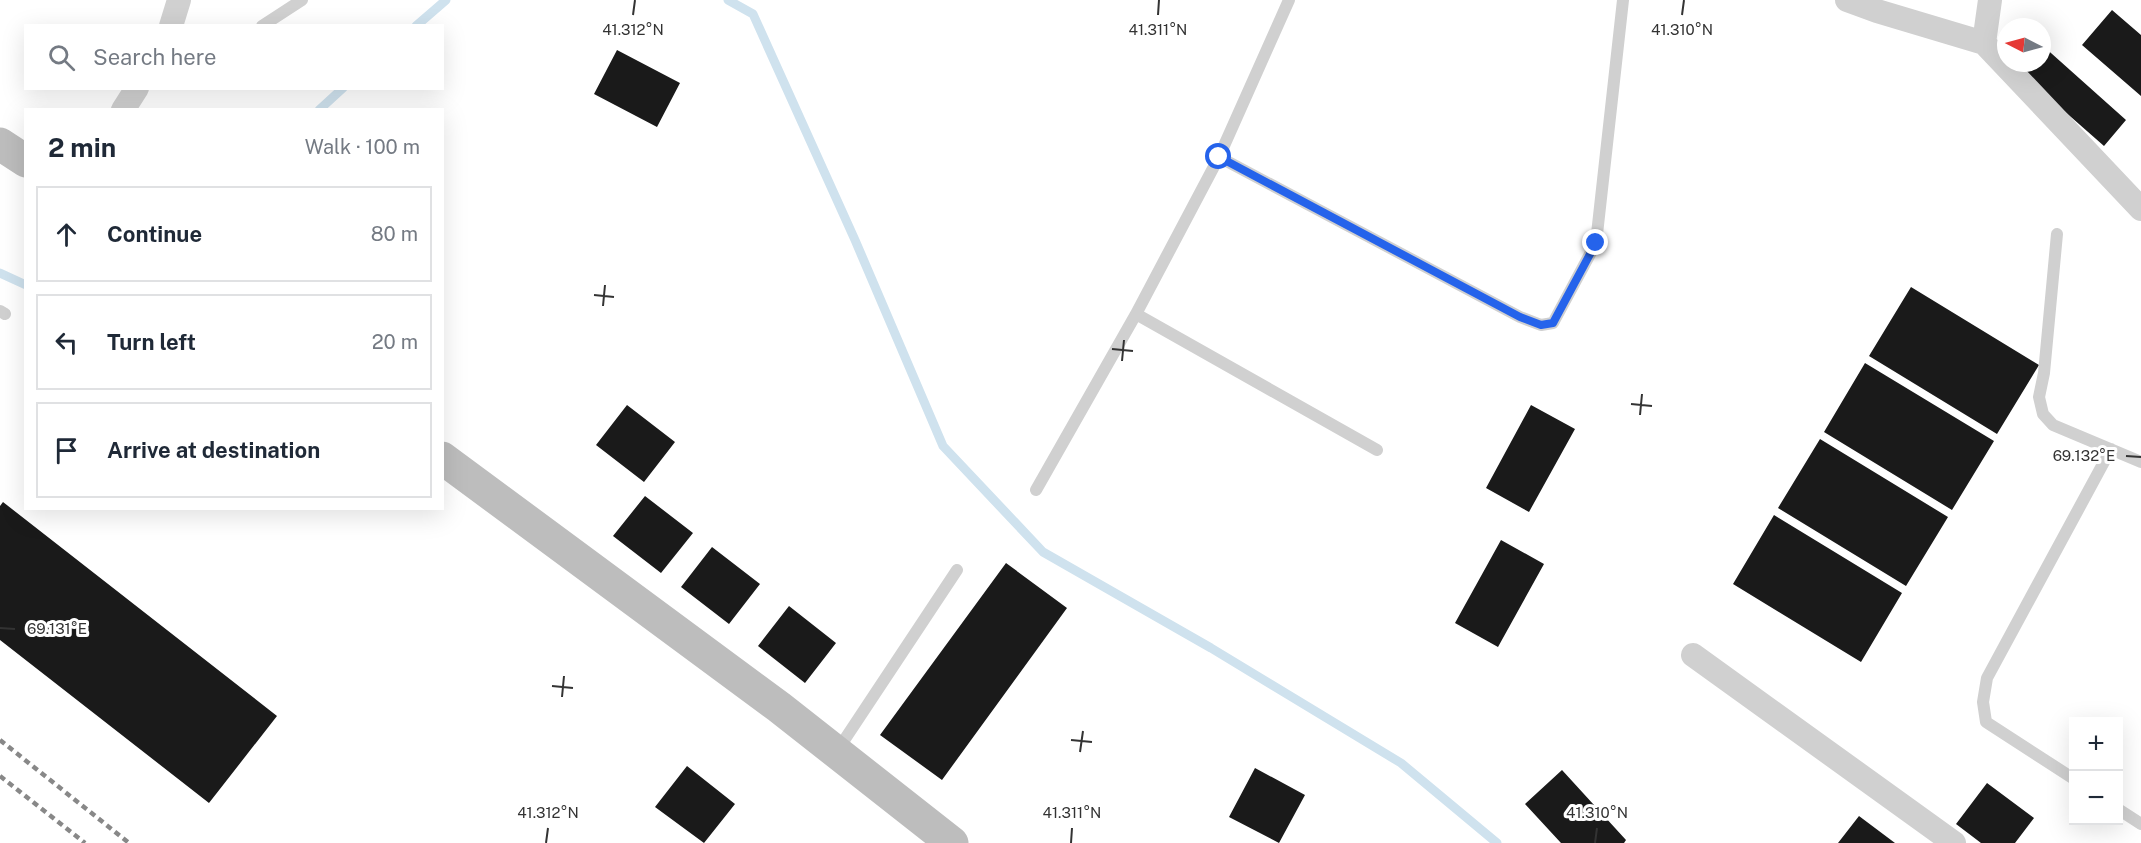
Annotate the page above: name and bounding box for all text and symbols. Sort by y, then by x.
north arrow [1997,18,2051,72]
text: 41.312°N [602,21,664,38]
text: 41.311°N [1129,21,1187,38]
text: 41.310°N [1651,21,1713,38]
search box [24,24,444,90]
icon: search [45,41,78,74]
text: Search here [93,44,217,70]
text: 2 min [48,132,116,163]
text: Walk · 100 m [305,135,420,159]
route start [1205,143,1231,169]
icon: ahead [50,218,83,251]
text: Continue [107,221,202,247]
text: 80 m [371,222,418,246]
route end [1582,229,1608,255]
icon: left [50,326,83,359]
text: Turn left [107,329,196,355]
text: 20 m [372,330,418,354]
icon: arrive [50,434,83,467]
text: Arrive at destination [107,437,320,463]
text: 69.132°E [2053,447,2115,464]
text: 69.131°E [27,620,87,637]
map controls [2069,717,2123,825]
button: + [2069,717,2123,771]
button: − [2069,771,2123,825]
text: 41.312°N [517,804,579,821]
text: 41.311°N [1043,804,1101,821]
text: 41.310°N [1566,804,1628,821]

